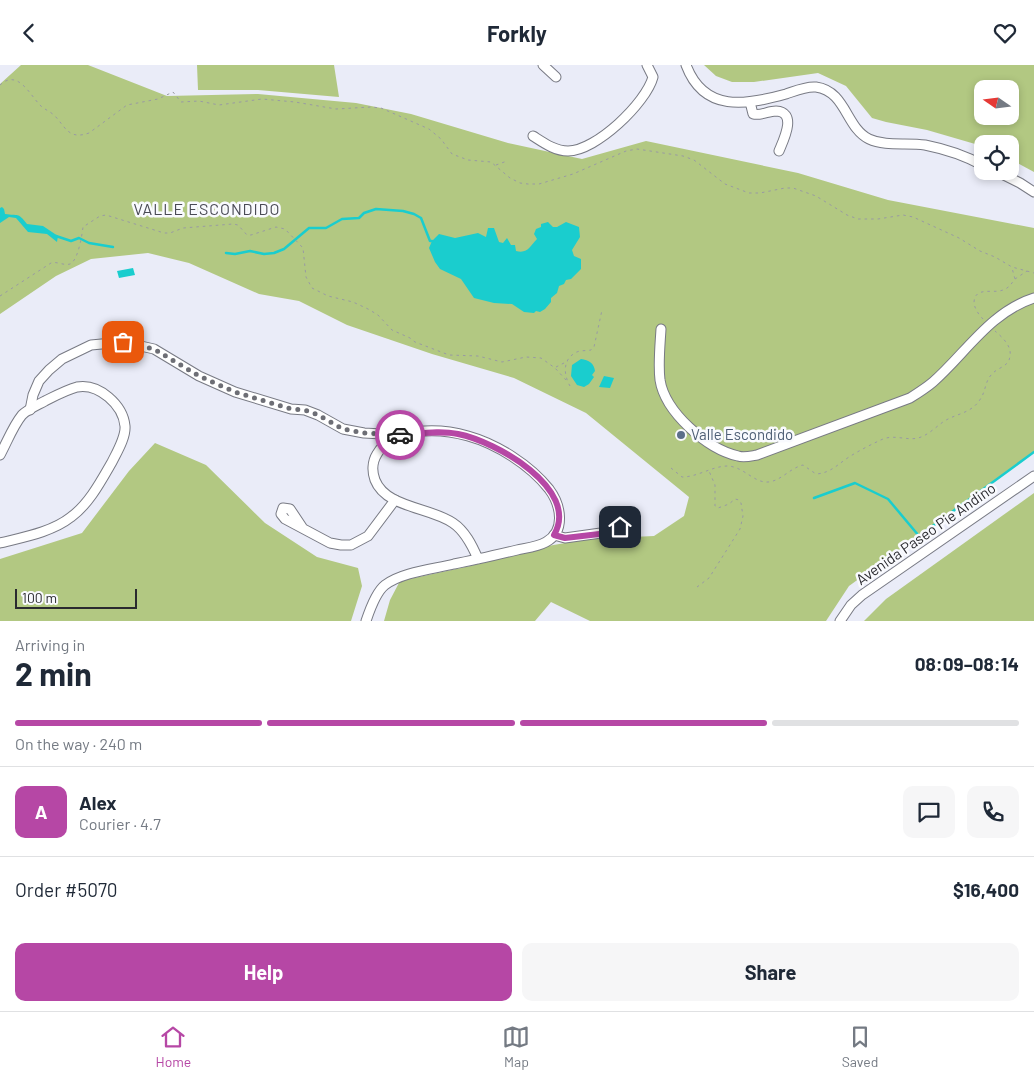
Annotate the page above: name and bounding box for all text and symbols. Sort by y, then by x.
icon: back [15,19,43,47]
icon: heart [991,19,1019,47]
text: Forkly [487,20,547,46]
north arrow [974,80,1019,125]
map controls [974,80,1019,180]
button: locate [974,135,1019,180]
district label: VALLE ESCONDIDO [134,199,280,218]
pin [102,321,144,363]
icon: bag [109,328,137,356]
courier [375,410,425,460]
icon: car [386,421,414,449]
place label: Valle Escondido [691,425,793,443]
marker: Valle Escondido [675,429,687,441]
street label: Avenida Paseo Pie Andino [852,478,999,588]
pin [599,506,641,548]
icon: home [606,513,634,541]
scale bar [15,586,138,609]
text: 100 m [22,589,57,606]
text: Arriving in [15,635,85,654]
text: 08:09–08:14 [915,652,1019,675]
text: 2 min [15,654,92,692]
text: On the way · 240 m [15,734,142,753]
button: chat [903,786,955,838]
button: phone [967,786,1019,838]
text: Alex [79,791,117,814]
text: A [35,800,47,823]
text: Courier · 4.7 [79,814,161,833]
text: Order #5070 [15,878,118,901]
text: $16,400 [953,878,1019,901]
button: Help [15,943,512,1001]
button: Share [522,943,1019,1001]
tab: Home [156,1023,191,1070]
tab: Map [502,1023,530,1070]
tab: Saved [842,1023,878,1070]

